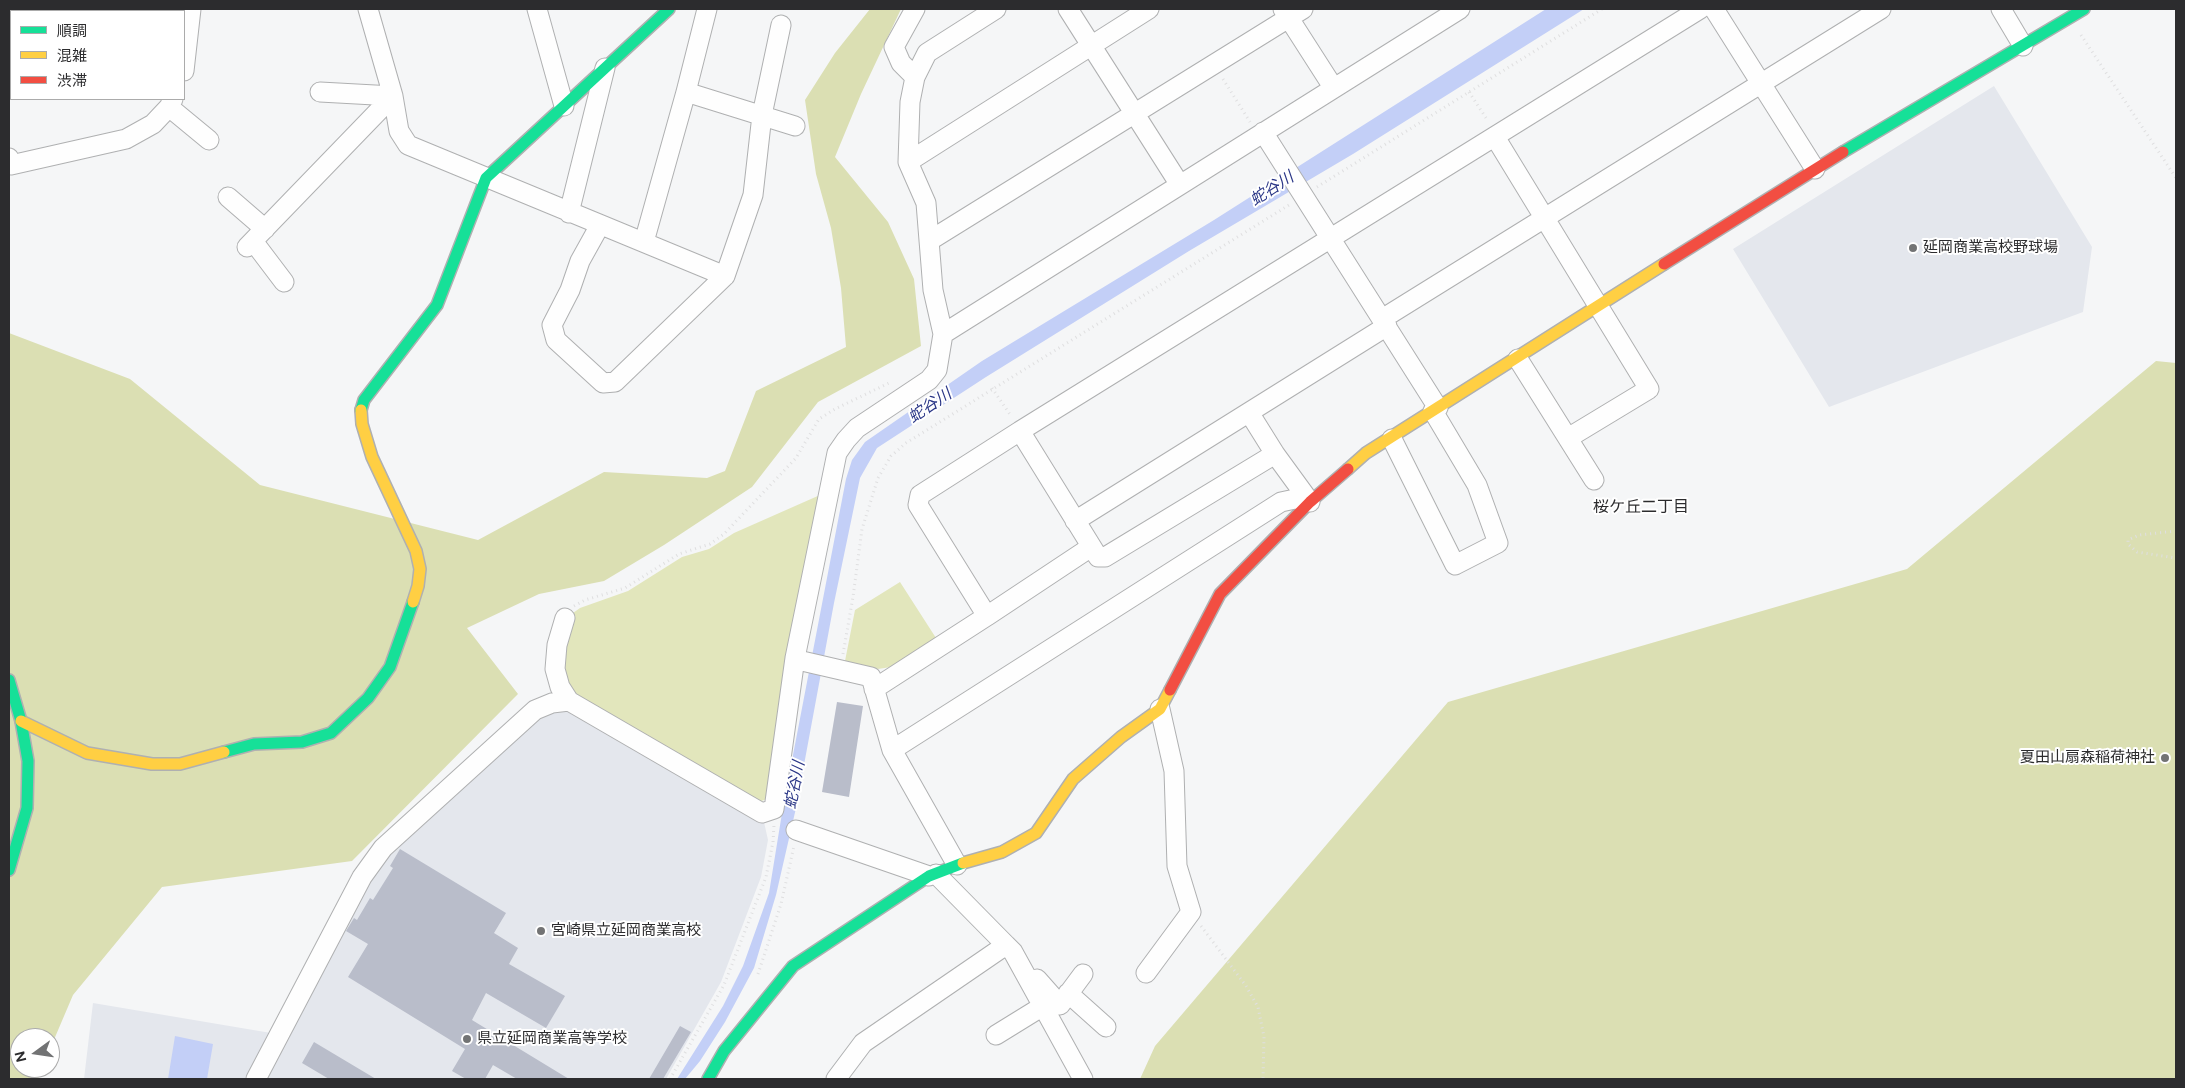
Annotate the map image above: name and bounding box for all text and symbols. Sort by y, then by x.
legend [10,10,185,100]
text: 順調 [57,22,87,40]
text: 混雑 [57,47,87,65]
text: 渋滞 [57,72,87,90]
water label: 蛇谷川 [1247,168,1297,210]
place label: 延岡商業高校野球場 [1923,239,2058,257]
marker: 延岡商業高校野球場 [1907,242,1919,254]
water label: 蛇谷川 [905,385,955,427]
district label: 桜ケ丘二丁目 [1593,497,1689,517]
place label: 夏田山扇森稲荷神社 [2020,749,2155,767]
marker: 夏田山扇森稲荷神社 [2159,752,2171,764]
water label: 蛇谷川 [781,760,809,810]
place label: 宮崎県立延岡商業高校 [551,922,701,940]
marker: 宮崎県立延岡商業高校 [535,925,547,937]
north arrow [10,1028,60,1078]
place label: 県立延岡商業高等学校 [477,1030,627,1048]
marker: 県立延岡商業高等学校 [461,1033,473,1045]
text: N [11,1049,30,1064]

